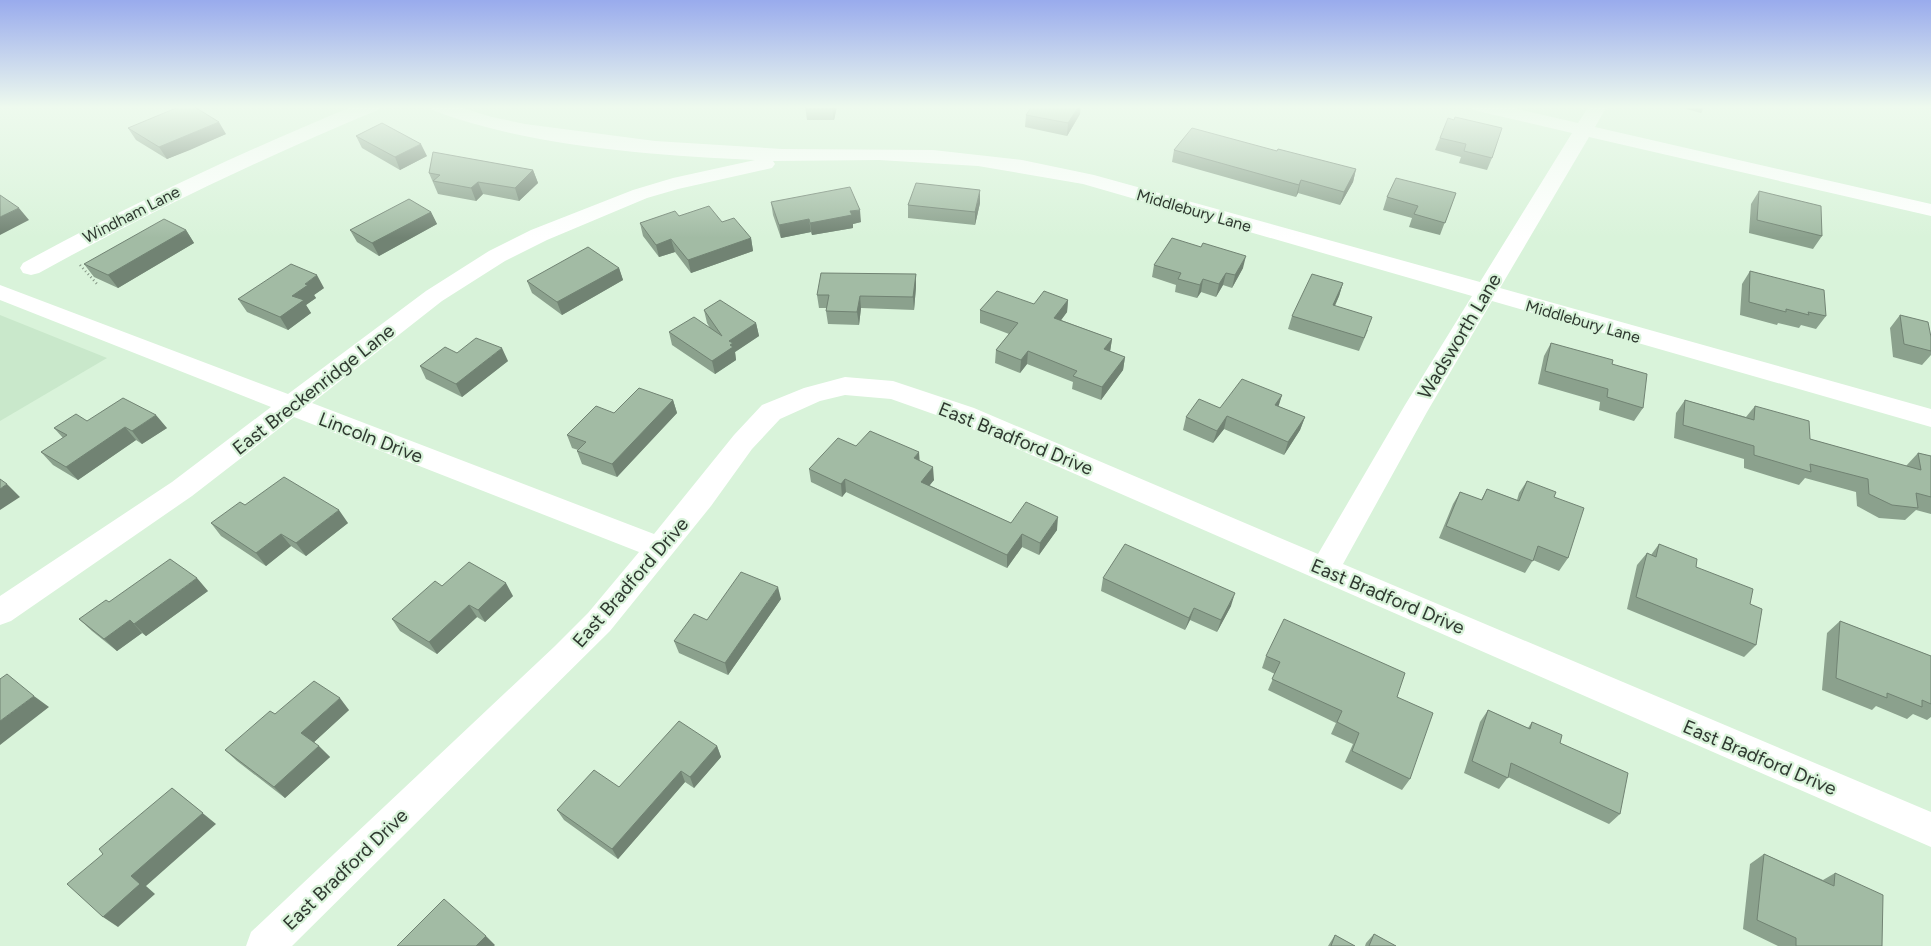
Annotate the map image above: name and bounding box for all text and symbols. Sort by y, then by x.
street label: Windham Lane [80,182,183,247]
street label: Middlebury Lane [1134,185,1254,236]
street label: Wadsworth Lane [1413,269,1506,403]
street label: Middlebury Lane [1523,296,1643,347]
street label: East Breckenridge Lane [228,319,399,460]
street label: East Bradford Drive [935,397,1096,480]
street label: Lincoln Drive [316,407,426,468]
street label: East Bradford Drive [568,513,693,652]
street label: East Bradford Drive [1308,554,1468,639]
street label: East Bradford Drive [1680,715,1840,800]
street label: East Bradford Drive [278,804,413,935]

